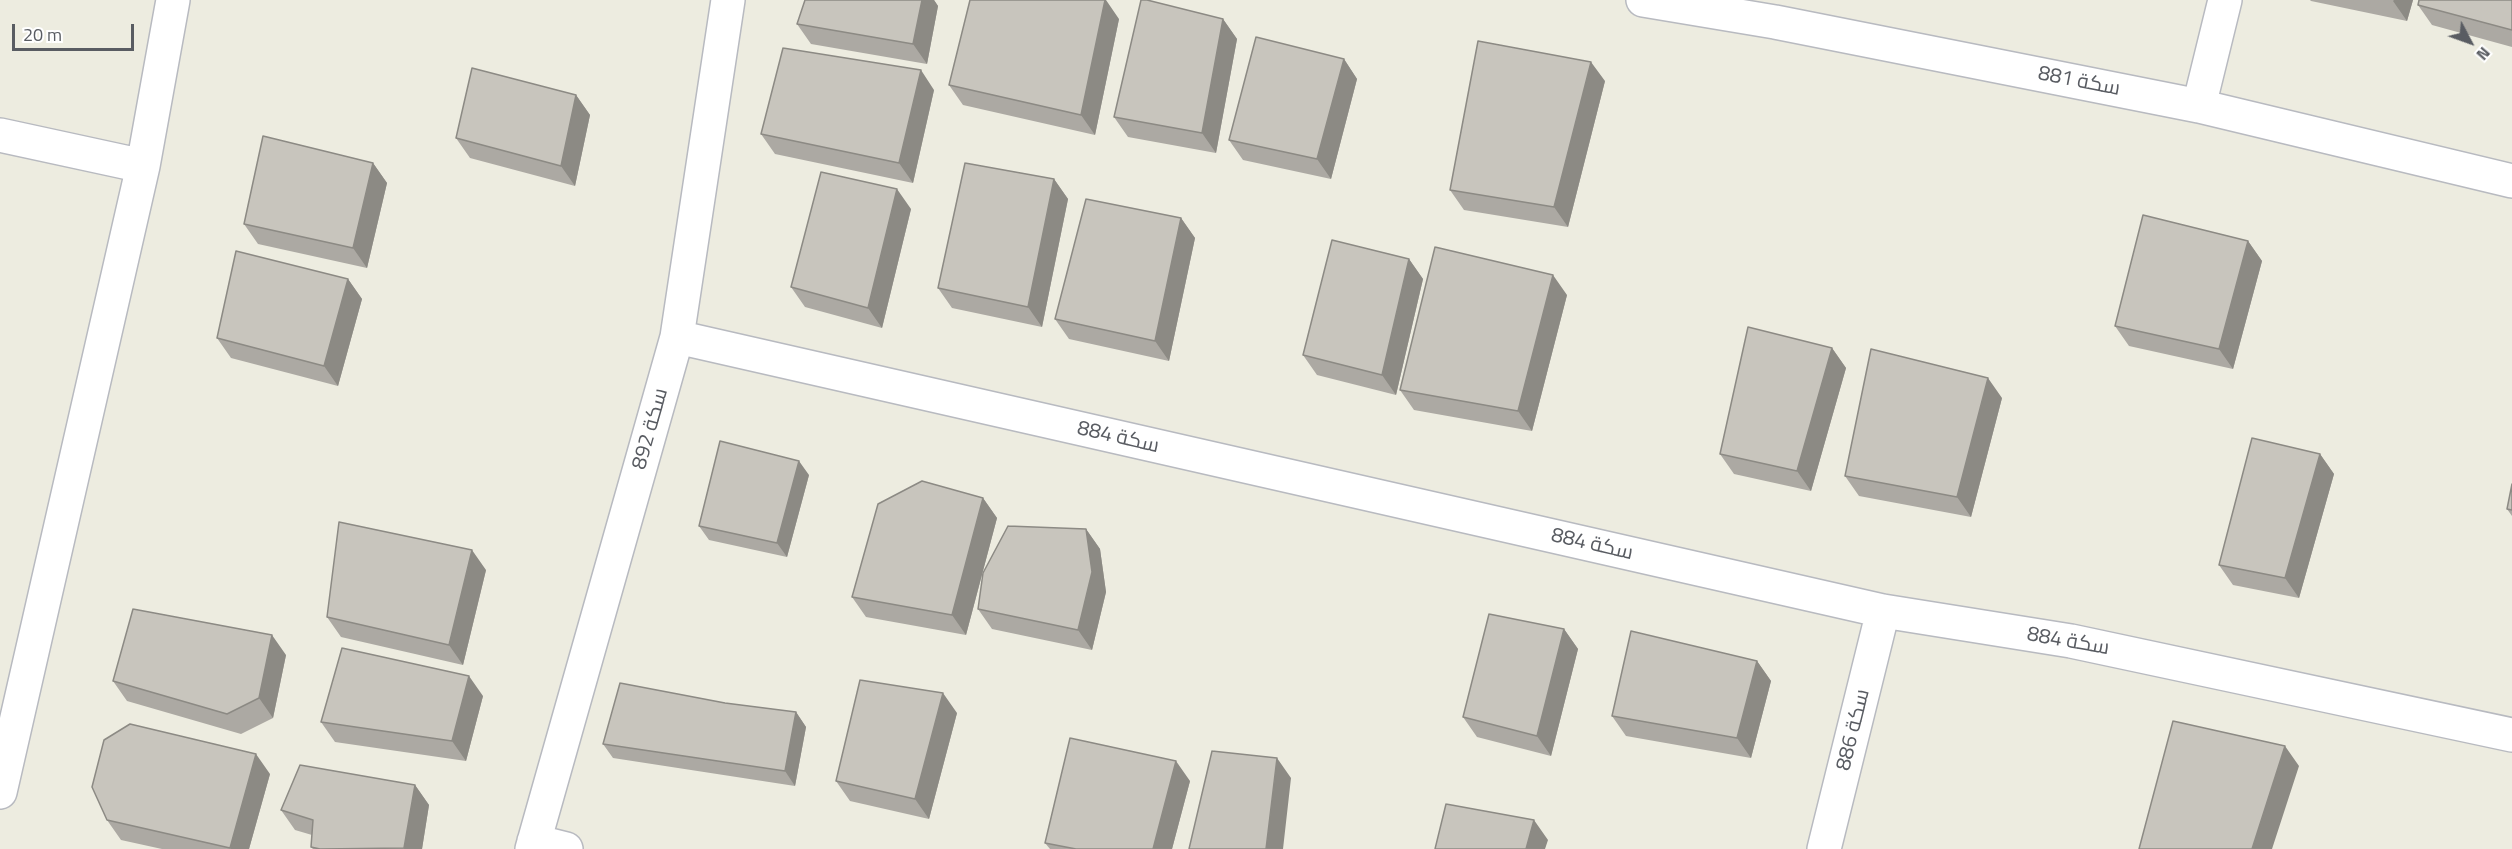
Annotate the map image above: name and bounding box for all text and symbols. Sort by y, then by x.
scale bar [15,12,136,50]
north arrow [2440,12,2500,72]
text: 20 m [23,21,62,48]
text: N [2471,42,2496,66]
street label: سكة 881 [2036,62,2122,102]
street label: سكة 892 [627,386,675,472]
street label: سكة 884 [1075,416,1161,460]
street label: سكة 884 [1549,523,1635,567]
street label: سكة 884 [2025,622,2111,662]
street label: سكة 886 [1832,687,1876,773]

